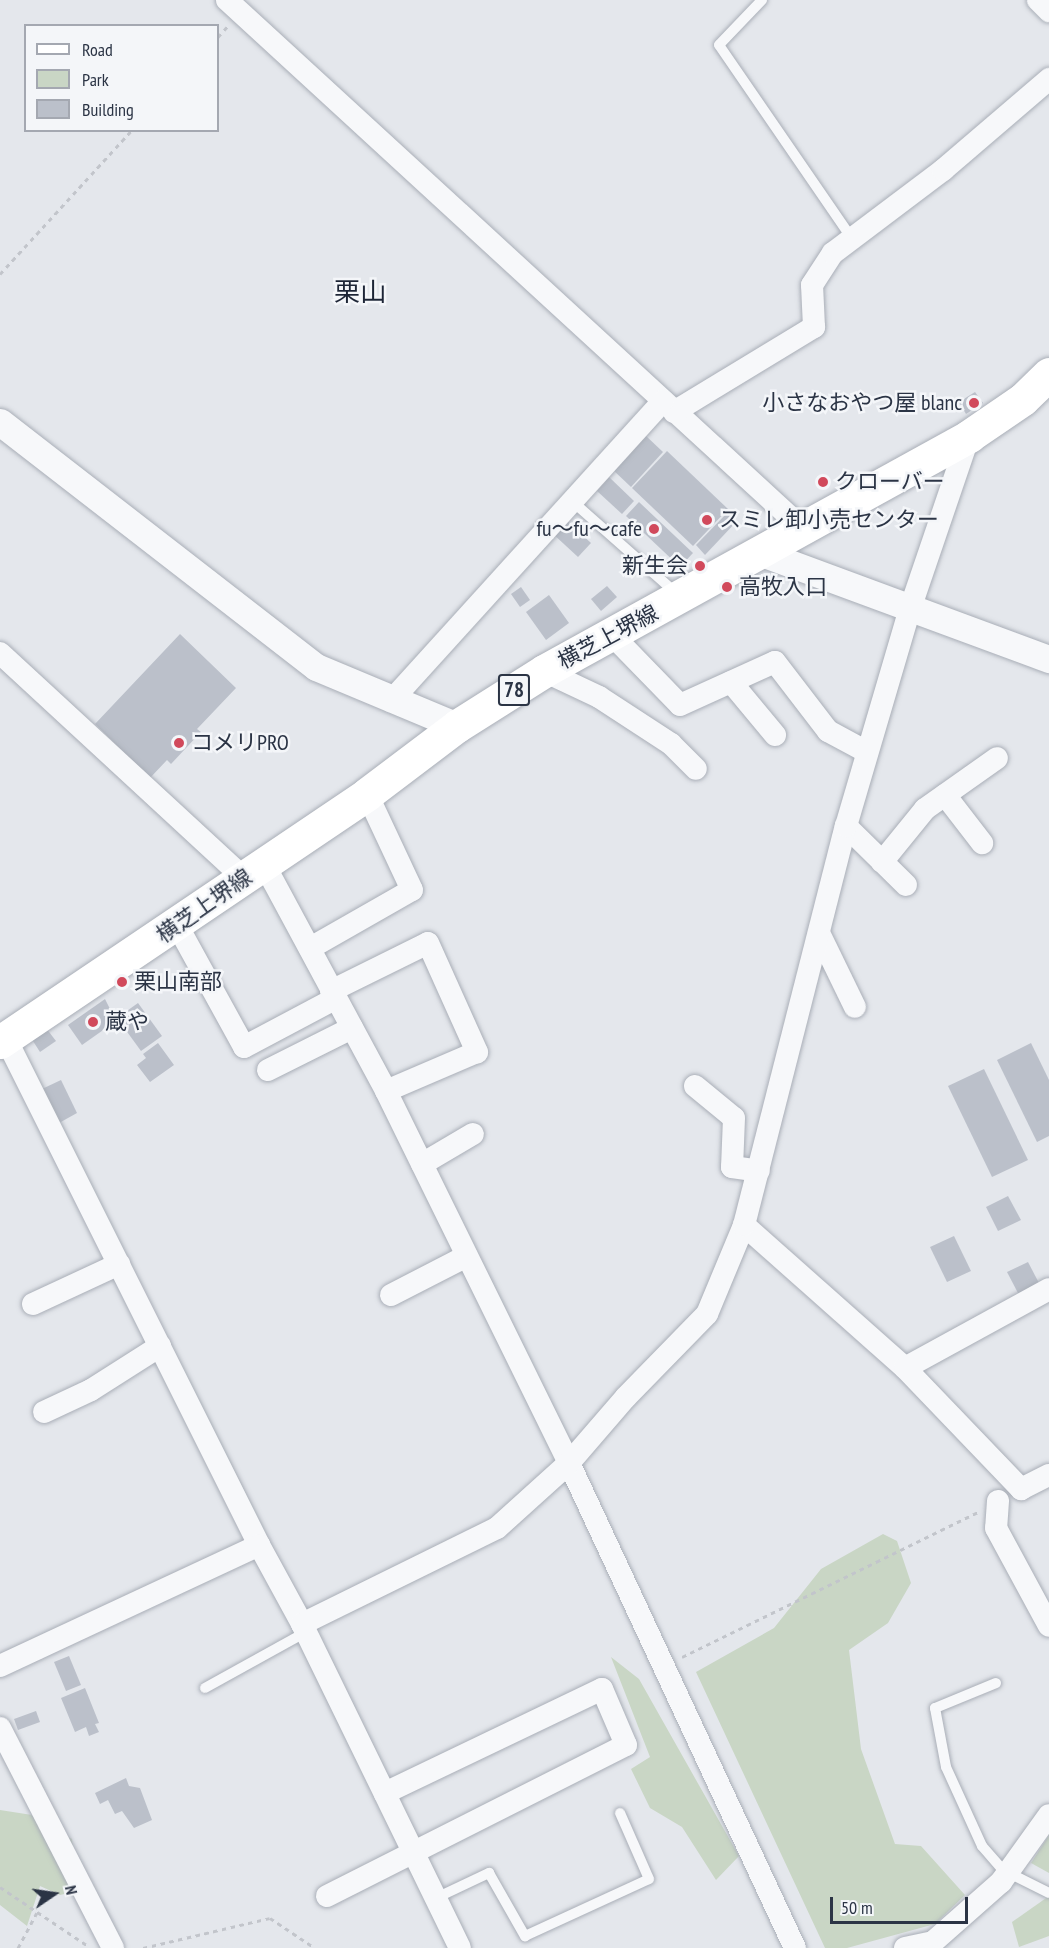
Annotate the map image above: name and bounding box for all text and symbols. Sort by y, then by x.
legend [24,24,219,132]
text: Road [82,38,113,61]
text: Park [82,68,109,91]
text: Building [82,98,134,121]
district label: 栗山 [334,276,386,308]
place label: 小さなおやつ屋 blanc [762,390,962,416]
marker: 小さなおやつ屋 blanc [967,396,981,410]
place label: クローバー [835,469,945,495]
marker: クローバー [816,475,830,489]
place label: スミレ卸小売センター [719,507,939,533]
marker: スミレ卸小売センター [700,513,714,527]
place label: fu～fu～cafe [536,516,642,542]
marker: fu～fu～cafe [647,522,661,536]
place label: 新生会 [622,553,688,579]
marker: 新生会 [693,559,707,573]
place label: 高牧入口 [739,574,827,600]
marker: 高牧入口 [720,580,734,594]
street label: 横芝上堺線 [553,600,663,674]
road number: 78 [498,672,530,708]
place label: コメリPRO [191,730,289,756]
marker: コメリPRO [172,736,186,750]
street label: 横芝上堺線 [151,864,257,948]
place label: 栗山南部 [134,969,222,995]
marker: 栗山南部 [115,975,129,989]
place label: 蔵や [105,1009,149,1035]
marker: 蔵や [86,1015,100,1029]
north arrow [24,1864,84,1924]
text: N [61,1883,82,1896]
scale bar [833,1885,971,1923]
text: 50 m [841,1896,873,1919]

